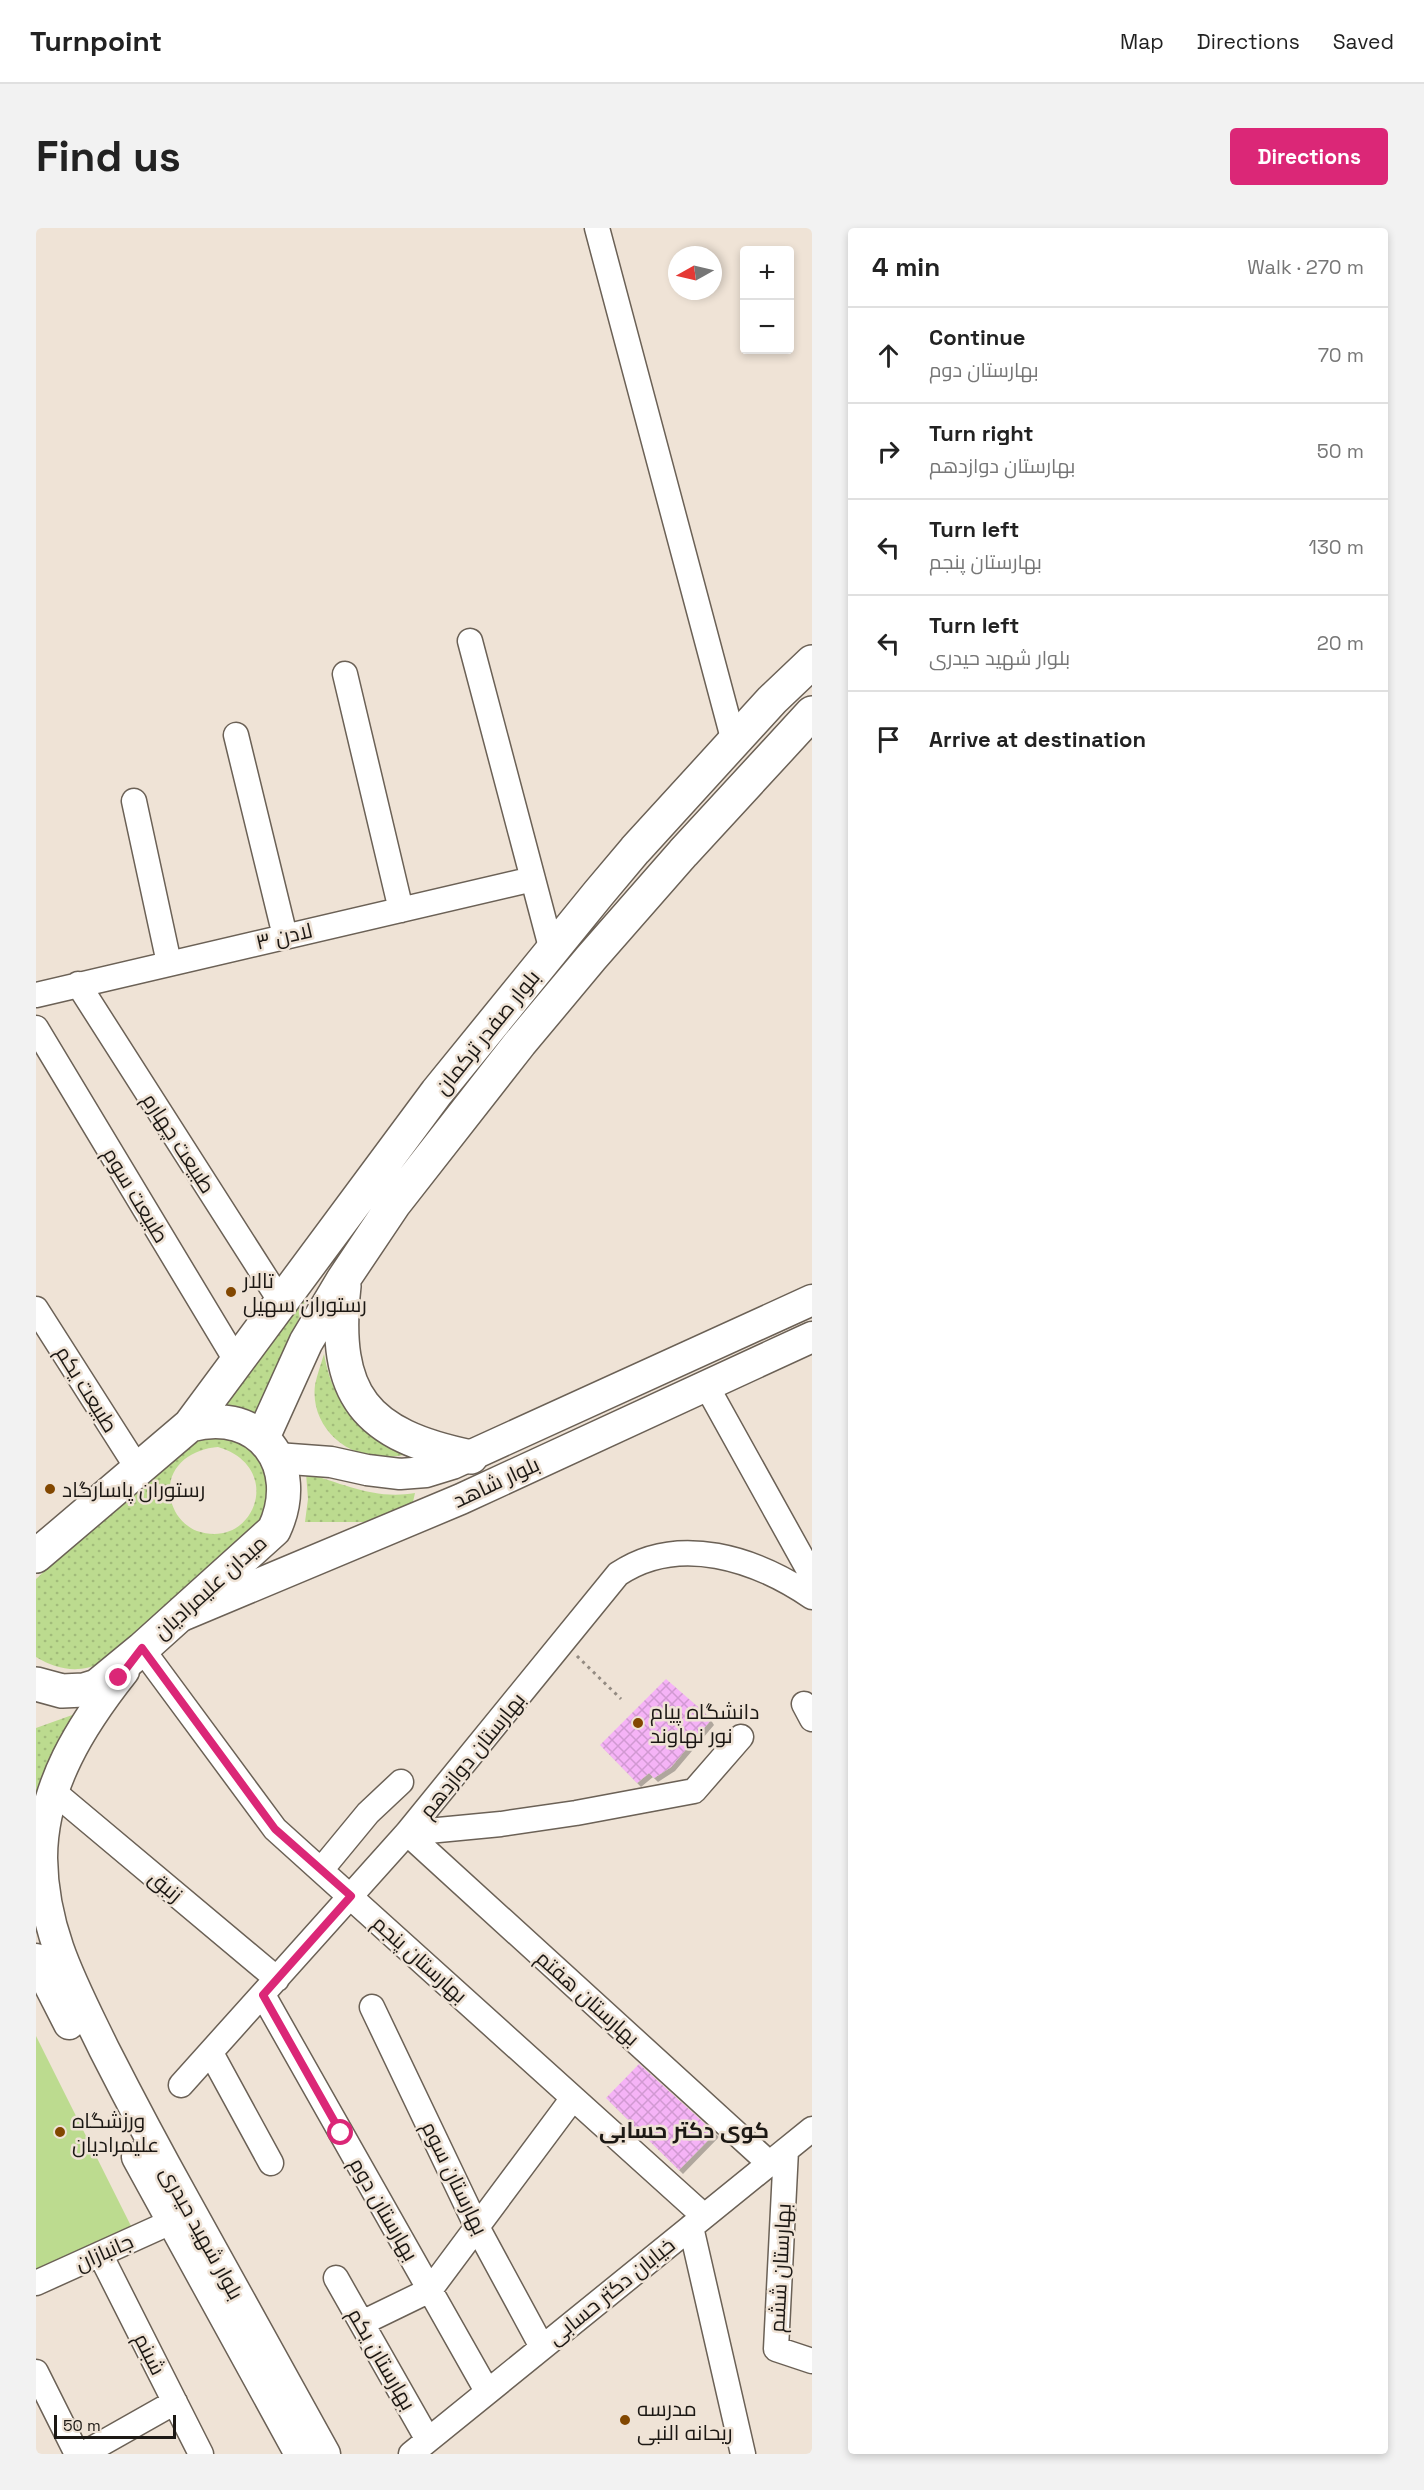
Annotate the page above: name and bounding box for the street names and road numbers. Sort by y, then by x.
street label: لادن ۳ [253,916,315,956]
street label: بلوار صفدر ترکمان [428,964,546,1100]
street label: طبیعت چهارم [136,1088,221,1199]
street label: طبیعت سوم [96,1142,175,1248]
street label: طبیعت یکم [49,1341,124,1438]
street label: بلوار شاهد [448,1450,544,1514]
street label: میدان علیمرادیان [148,1529,272,1645]
street label: بهارستان دوازدهم [413,1687,532,1824]
street label: زنبق [143,1864,189,1908]
street label: بهارستان پنجم [366,1909,473,2009]
street label: بهارستان هفتم [530,1944,646,2052]
street label: بهارستان سوم [415,2117,494,2240]
street label: بهارستان دوم [343,2152,424,2266]
street label: بلوار شهید حیدری [154,2162,250,2304]
street label: بهارستان ششم [763,2203,798,2333]
street label: جانبازان [71,2227,137,2277]
street label: خیابان دکتر حسابی [542,2231,680,2351]
street label: بهارستان یکم [341,2303,422,2415]
street label: شبنم [127,2328,172,2380]

